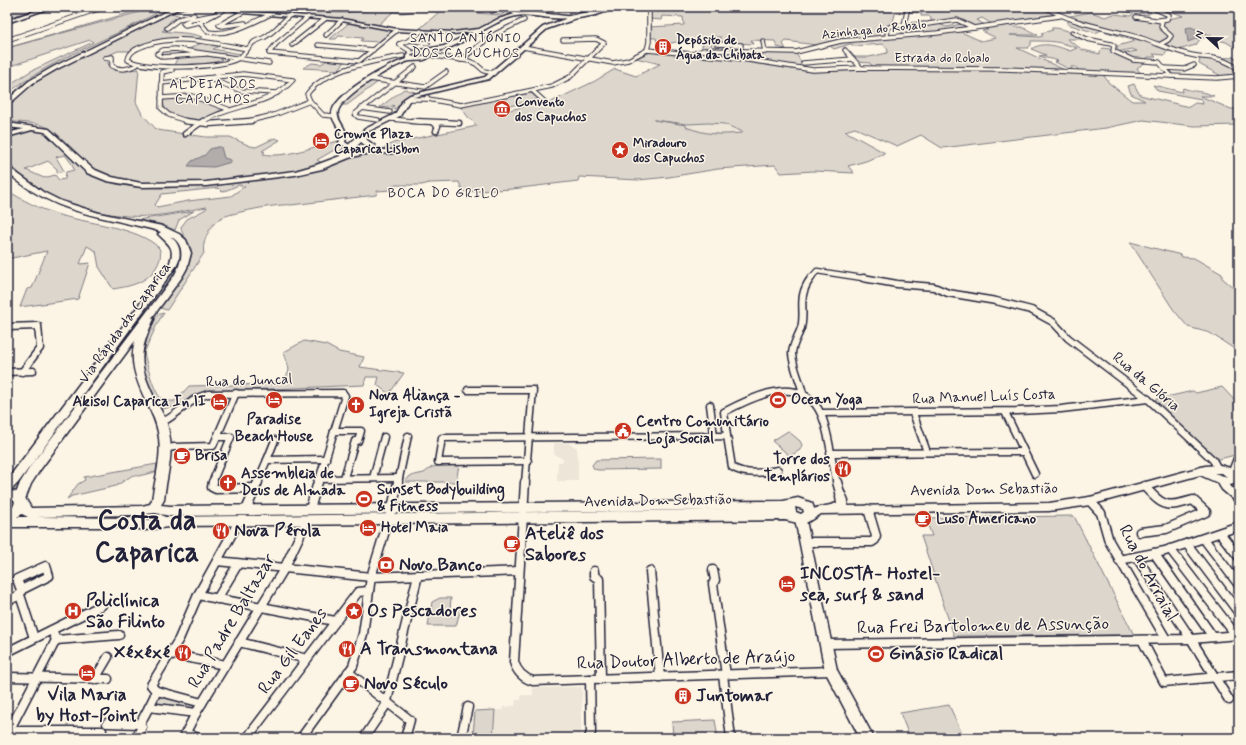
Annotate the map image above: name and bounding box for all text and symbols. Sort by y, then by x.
street label: Azinhaga do Robalo [821,16,927,44]
north arrow [1188,18,1228,58]
text: N [1192,29,1208,41]
district label: SANTO ANTÓNIO DOS CAPUCHOS [410,30,522,62]
place label: Depósito de Água da Chibata [676,32,765,65]
building icon: Depósito de Água da Chibata [653,37,673,57]
street label: Estrada do Robalo [895,50,989,67]
district label: ALDEIA DOS CAPUCHOS [169,76,257,108]
place label: Convento dos Capuchos [515,94,587,126]
museum icon: Convento dos Capuchos [492,99,512,119]
place label: Crowne Plaza Caparica Lisbon [334,126,420,158]
hotel icon: Crowne Plaza Caparica Lisbon [311,131,331,151]
place label: Miradouro dos Capuchos [633,135,705,167]
place icon: Miradouro dos Capuchos [610,140,630,160]
district label: BOCA DO GRILO [388,185,500,202]
street label: Via Rápida da Caparica [74,258,176,388]
street label: Rua da Glória [1108,348,1184,416]
street label: Rua do Juncal [205,369,293,393]
street label: Rua Manuel Luís Costa [912,384,1056,409]
place label: Nova Aliança - Igreja Cristã [369,386,461,424]
hotel icon: Paradise Beach House [264,390,284,410]
sports icon: Ocean Yoga [768,390,788,410]
place label: Ocean Yoga [791,390,863,411]
place label: Akisol Caparica In II [73,392,206,412]
hotel icon: Akisol Caparica In II [209,392,229,412]
church icon: Nova Aliança - Igreja Cristã [346,395,366,415]
place label: Paradise Beach House [235,410,313,447]
place label: Centro Comunitário - Loja Social [636,412,769,449]
public building icon: Centro Comunitário - Loja Social [613,421,633,441]
cafe icon: Brisa [172,446,192,466]
place label: Brisa [195,446,227,466]
place label: Torre dos Templários [764,450,830,487]
restaurant icon: Torre dos Templários [833,459,853,479]
place label: Assembleia de Deus de Almada [241,464,346,501]
church icon: Assembleia de Deus de Almada [218,473,238,493]
street label: Avenida Dom Sebastião [910,479,1058,501]
place label: Sunset Bodybuilding & Fitness [377,480,505,517]
sports icon: Sunset Bodybuilding & Fitness [354,489,374,509]
street label: Avenida Dom Sebastião [584,490,732,512]
district label: Costa da Caparica [95,503,199,572]
cafe icon: Luso Americano [913,509,933,529]
place label: Luso Americano [936,509,1037,529]
hotel icon: Hotel Maia [358,518,378,538]
place label: Hotel Maia [381,518,448,538]
place label: Nova Pérola [234,519,321,543]
restaurant icon: Nova Pérola [211,521,231,541]
street label: Rua do Arraial [1113,521,1183,625]
place label: Ateliê dos Sabores [525,522,604,567]
cafe icon: Ateliê dos Sabores [502,534,522,554]
street label: Rua Padre Baltazar [182,549,282,693]
place label: Novo Banco [399,553,482,577]
bank icon: Novo Banco [376,555,396,575]
place label: INCOSTA- Hostel- sea, surf & sand [799,562,940,607]
hotel icon: INCOSTA- Hostel- sea, surf & sand [777,574,797,594]
place label: Policlínica São Filinto [86,589,165,634]
place label: Os Pescadores [367,599,477,623]
hospital icon: Policlínica São Filinto [63,601,83,621]
place icon: Os Pescadores [344,601,364,621]
street label: Rua Gil Eanes [253,603,333,699]
street label: Rua Frei Bartolomeu de Assunção [857,612,1109,640]
place label: A Transmontana [360,637,498,661]
restaurant icon: A Transmontana [337,639,357,659]
place label: Xéxéxé [114,641,170,665]
place label: Ginásio Radical [889,642,1003,666]
restaurant icon: Xéxéxé [173,643,193,663]
street label: Rua Doutor Alberto de Araújo [576,644,796,676]
sports icon: Ginásio Radical [866,644,886,664]
hotel icon: Vila Maria by Host-Point [77,663,97,683]
place label: Novo Século [364,672,448,696]
cafe icon: Novo Século [341,674,361,694]
place label: Vila Maria by Host-Point [36,683,138,728]
place label: Juntomar [696,684,773,708]
building icon: Juntomar [673,686,693,706]

